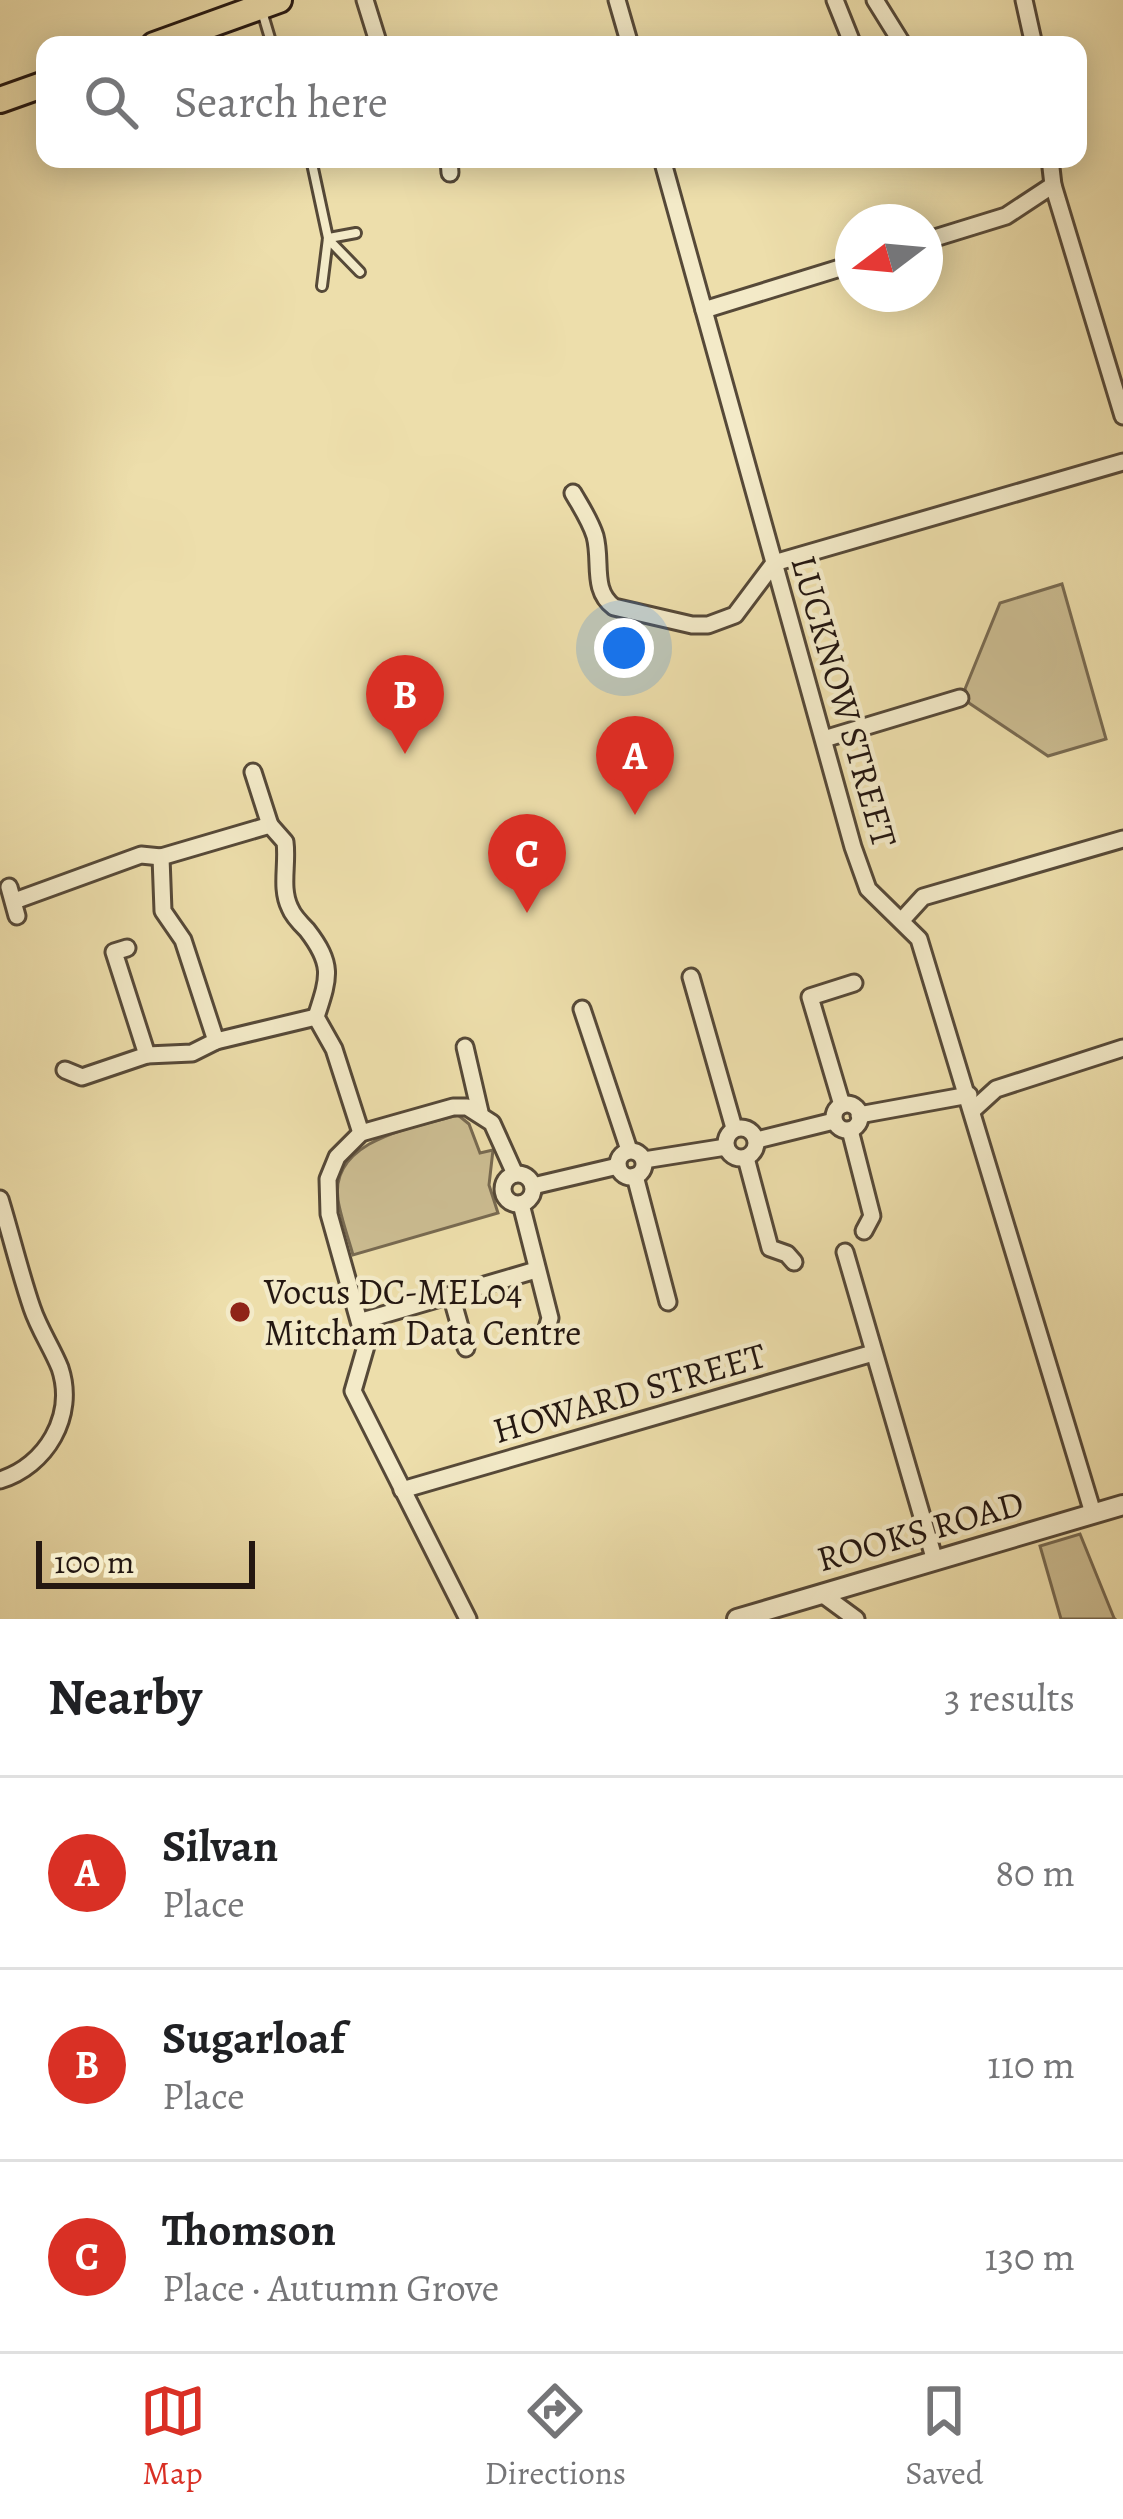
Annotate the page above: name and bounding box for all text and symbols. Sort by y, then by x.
search box [36,36,1087,168]
icon: search [78,69,144,135]
text: Search here [174,71,388,133]
north arrow [835,204,943,312]
street label: LUCKNOW STREET [779,550,910,853]
your location [594,618,654,678]
pin: B [366,655,444,754]
pin: A [596,716,674,815]
pin: C [488,814,566,913]
place label: Vocus DC-MEL04 Mitcham Data Centre [263,1267,581,1357]
marker: Vocus DC-MEL04 Mitcham Data Centre [227,1299,253,1325]
street label: HOWARD STREET [487,1330,771,1455]
street label: ROOKS ROAD [811,1478,1029,1583]
scale bar [36,1535,255,1588]
text: 100 m [54,1539,134,1584]
text: Nearby [48,1662,202,1732]
text: 3 results [944,1671,1075,1724]
text: Silvan [162,1815,278,1877]
text: A [75,1846,99,1899]
text: 80 m [995,1846,1075,1899]
text: Place [162,1877,245,1930]
text: Sugarloaf [162,2007,345,2069]
text: B [75,2038,99,2091]
text: 110 m [987,2038,1075,2091]
text: Place [162,2069,245,2122]
text: Thomson [162,2199,336,2261]
text: C [75,2230,99,2283]
text: 130 m [984,2230,1075,2283]
text: Place · Autumn Grove [162,2261,499,2314]
tab: Map [140,2378,206,2495]
tab: Directions [485,2378,626,2495]
tab: Saved [905,2378,983,2495]

